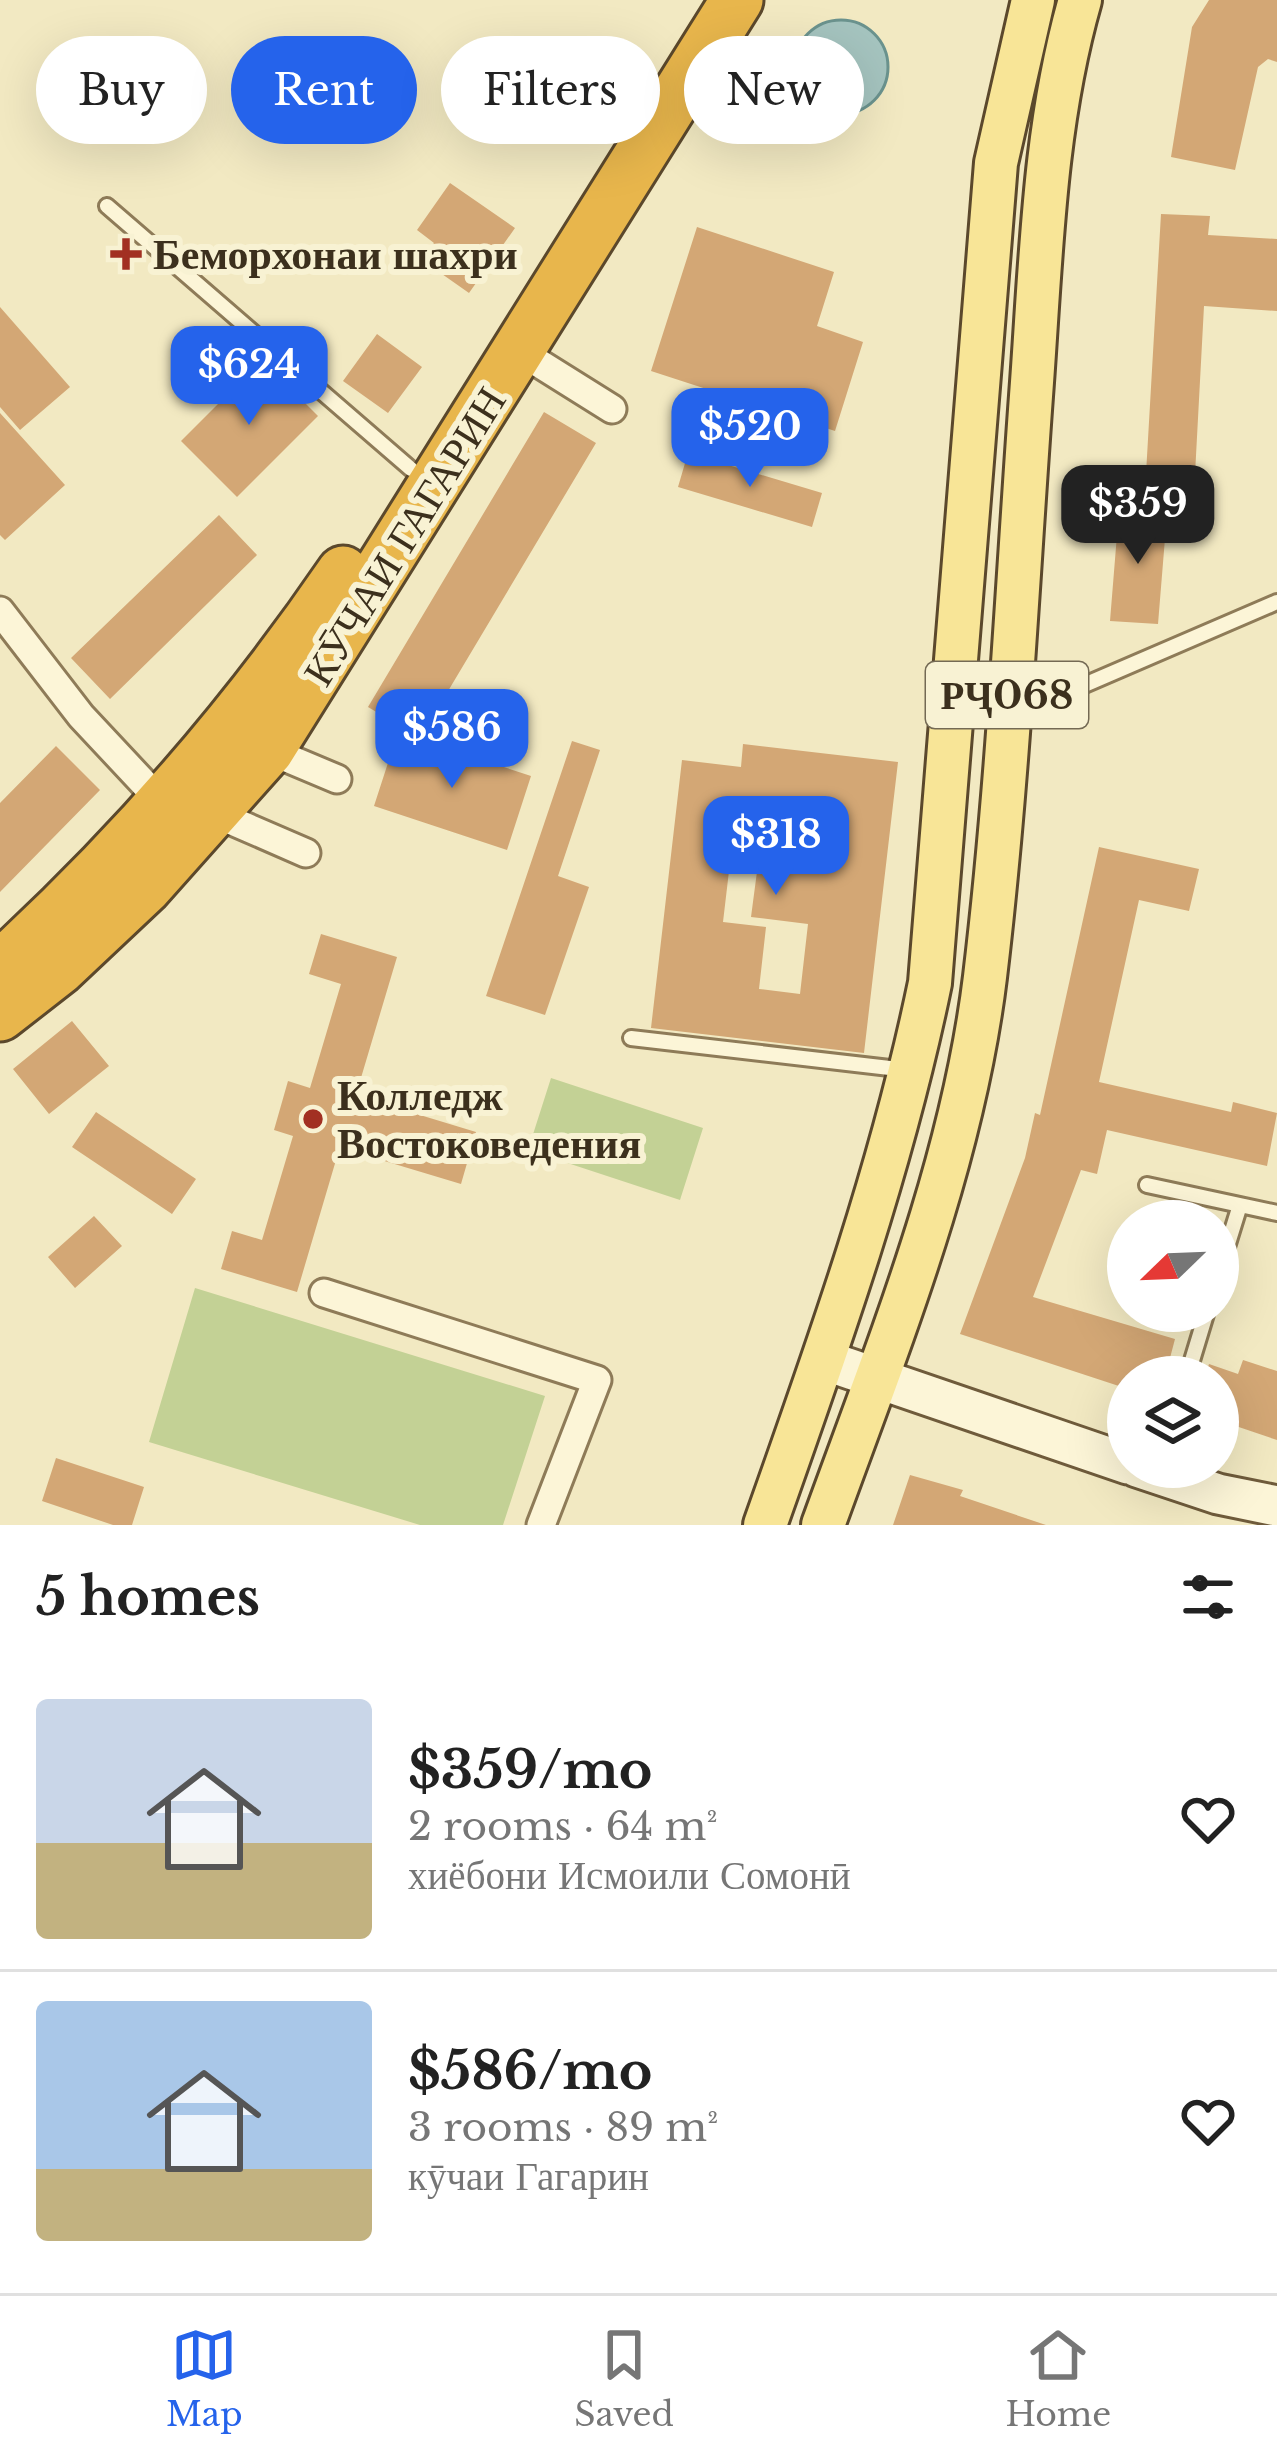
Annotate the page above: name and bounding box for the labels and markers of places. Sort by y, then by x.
place label: Беморхонаи шахри [153,228,518,280]
marker: Беморхонаи шахри [110,238,142,270]
pin: $624 [178,326,320,428]
pin: $520 [679,388,821,490]
pin: $359 [1067,465,1209,567]
pin: $586 [381,689,523,791]
pin: $318 [705,796,847,898]
place label: Колледж Востоковедения [337,1069,641,1169]
marker: Колледж Востоковедения [300,1106,326,1132]

